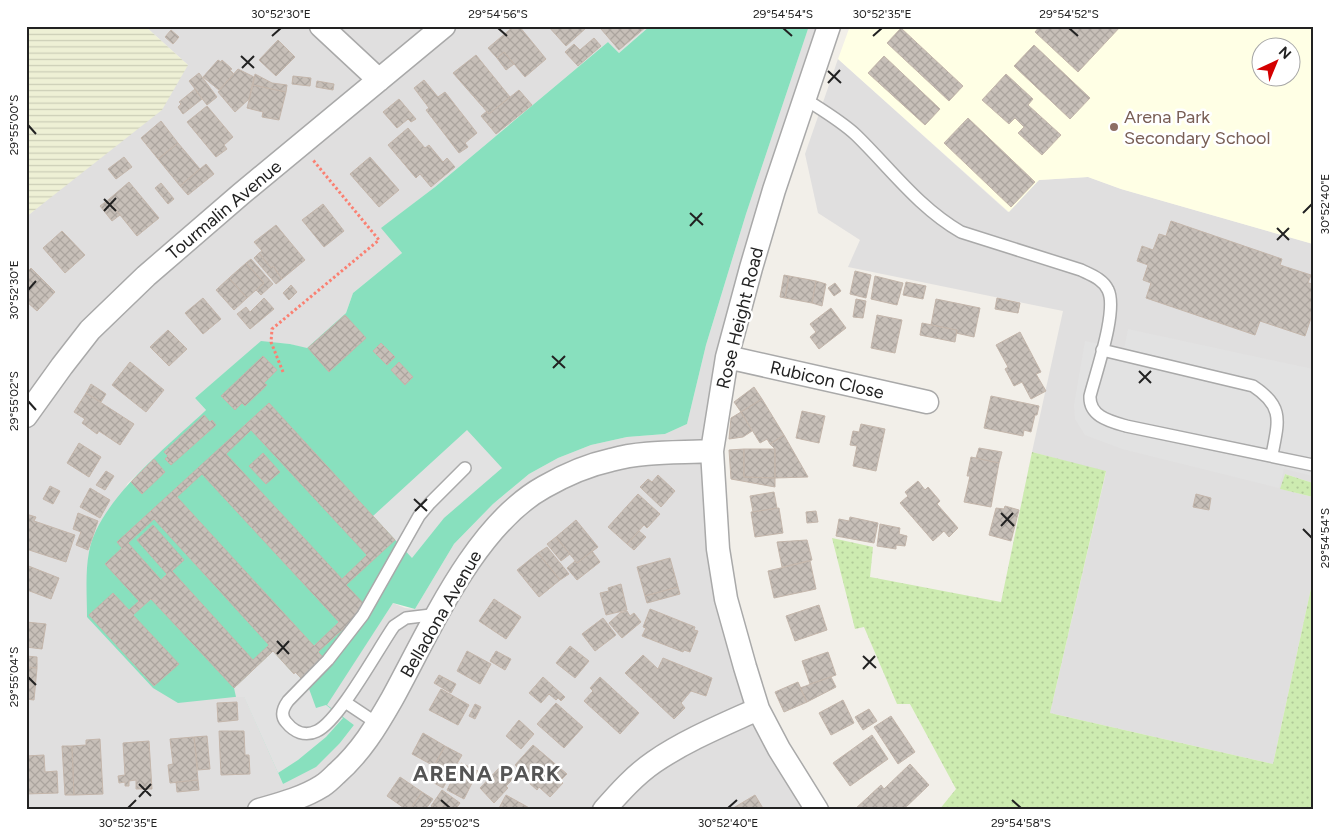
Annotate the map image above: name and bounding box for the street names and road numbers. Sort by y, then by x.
street label: Tourmalin Avenue [162,155,286,265]
street label: Rose Height Road [712,245,768,391]
street label: Rubicon Close [768,356,886,404]
street label: Belladona Avenue [396,546,486,682]

